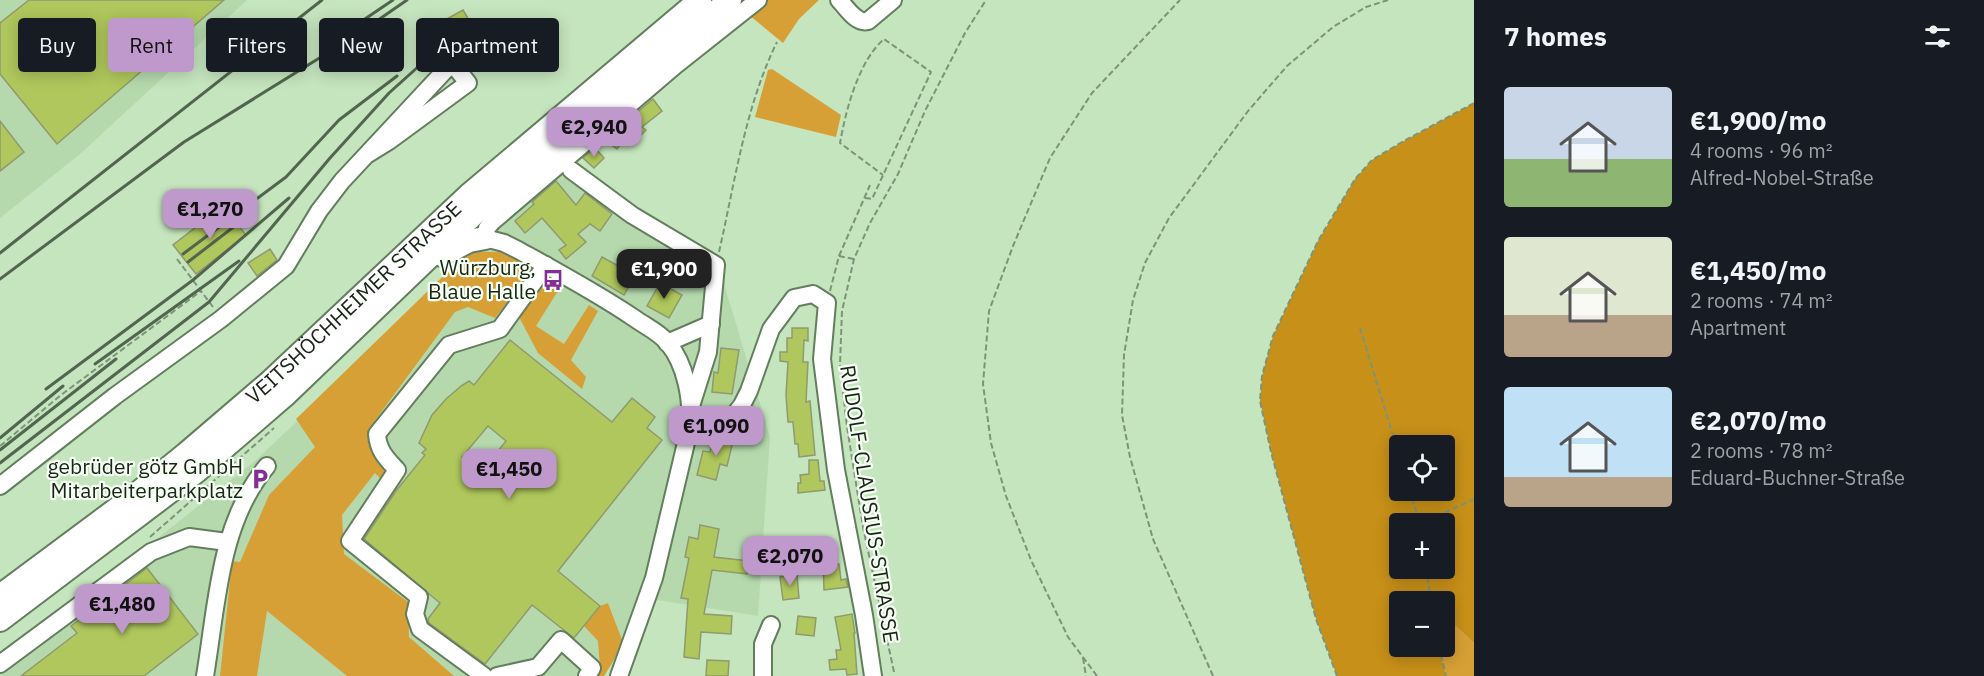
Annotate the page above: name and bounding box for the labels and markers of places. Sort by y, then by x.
pin: €2,940 [545,107,643,158]
pin: €1,270 [161,189,259,240]
pin: €1,900 [615,249,713,300]
place label: Würzburg, Blaue Halle [428,253,536,305]
bus stop icon: Würzburg, Blaue Halle [541,268,565,292]
pin: €1,090 [667,406,765,457]
pin: €1,450 [460,449,558,500]
place label: gebrüder götz GmbH Mitarbeiterparkplatz [48,452,243,504]
parking icon: gebrüder götz GmbH Mitarbeiterparkplatz [248,467,272,491]
pin: €2,070 [741,536,839,587]
pin: €1,480 [73,584,171,635]

